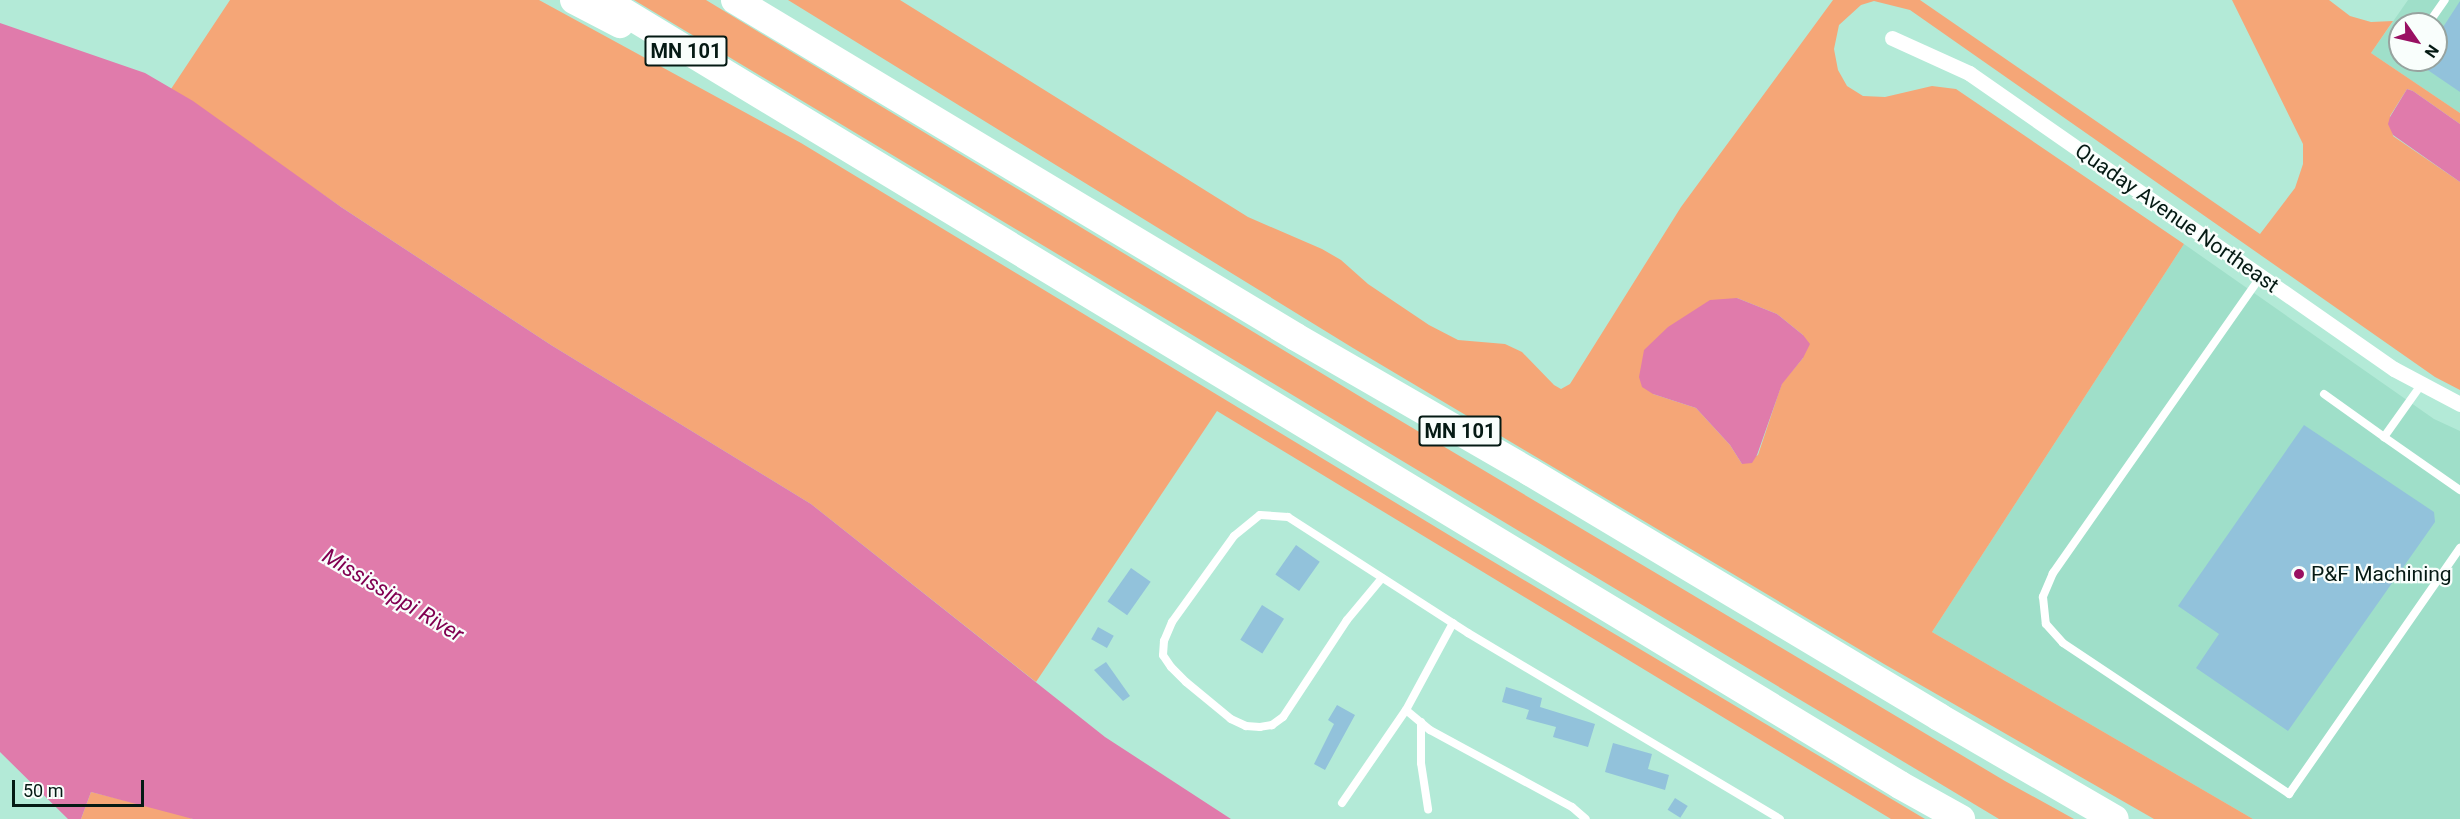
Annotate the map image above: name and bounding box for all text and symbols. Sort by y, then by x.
north arrow [2388,12,2448,72]
road number: MN 101 [644,34,728,68]
text: N [2421,41,2443,61]
street label: Quaday Avenue Northeast [2070,138,2284,298]
road number: MN 101 [1418,414,1502,448]
water label: Mississippi River [318,543,468,647]
place label: P&F Machining [2311,561,2452,587]
marker: P&F Machining [2292,567,2306,581]
scale bar [15,768,147,806]
text: 50 m [23,780,63,801]

